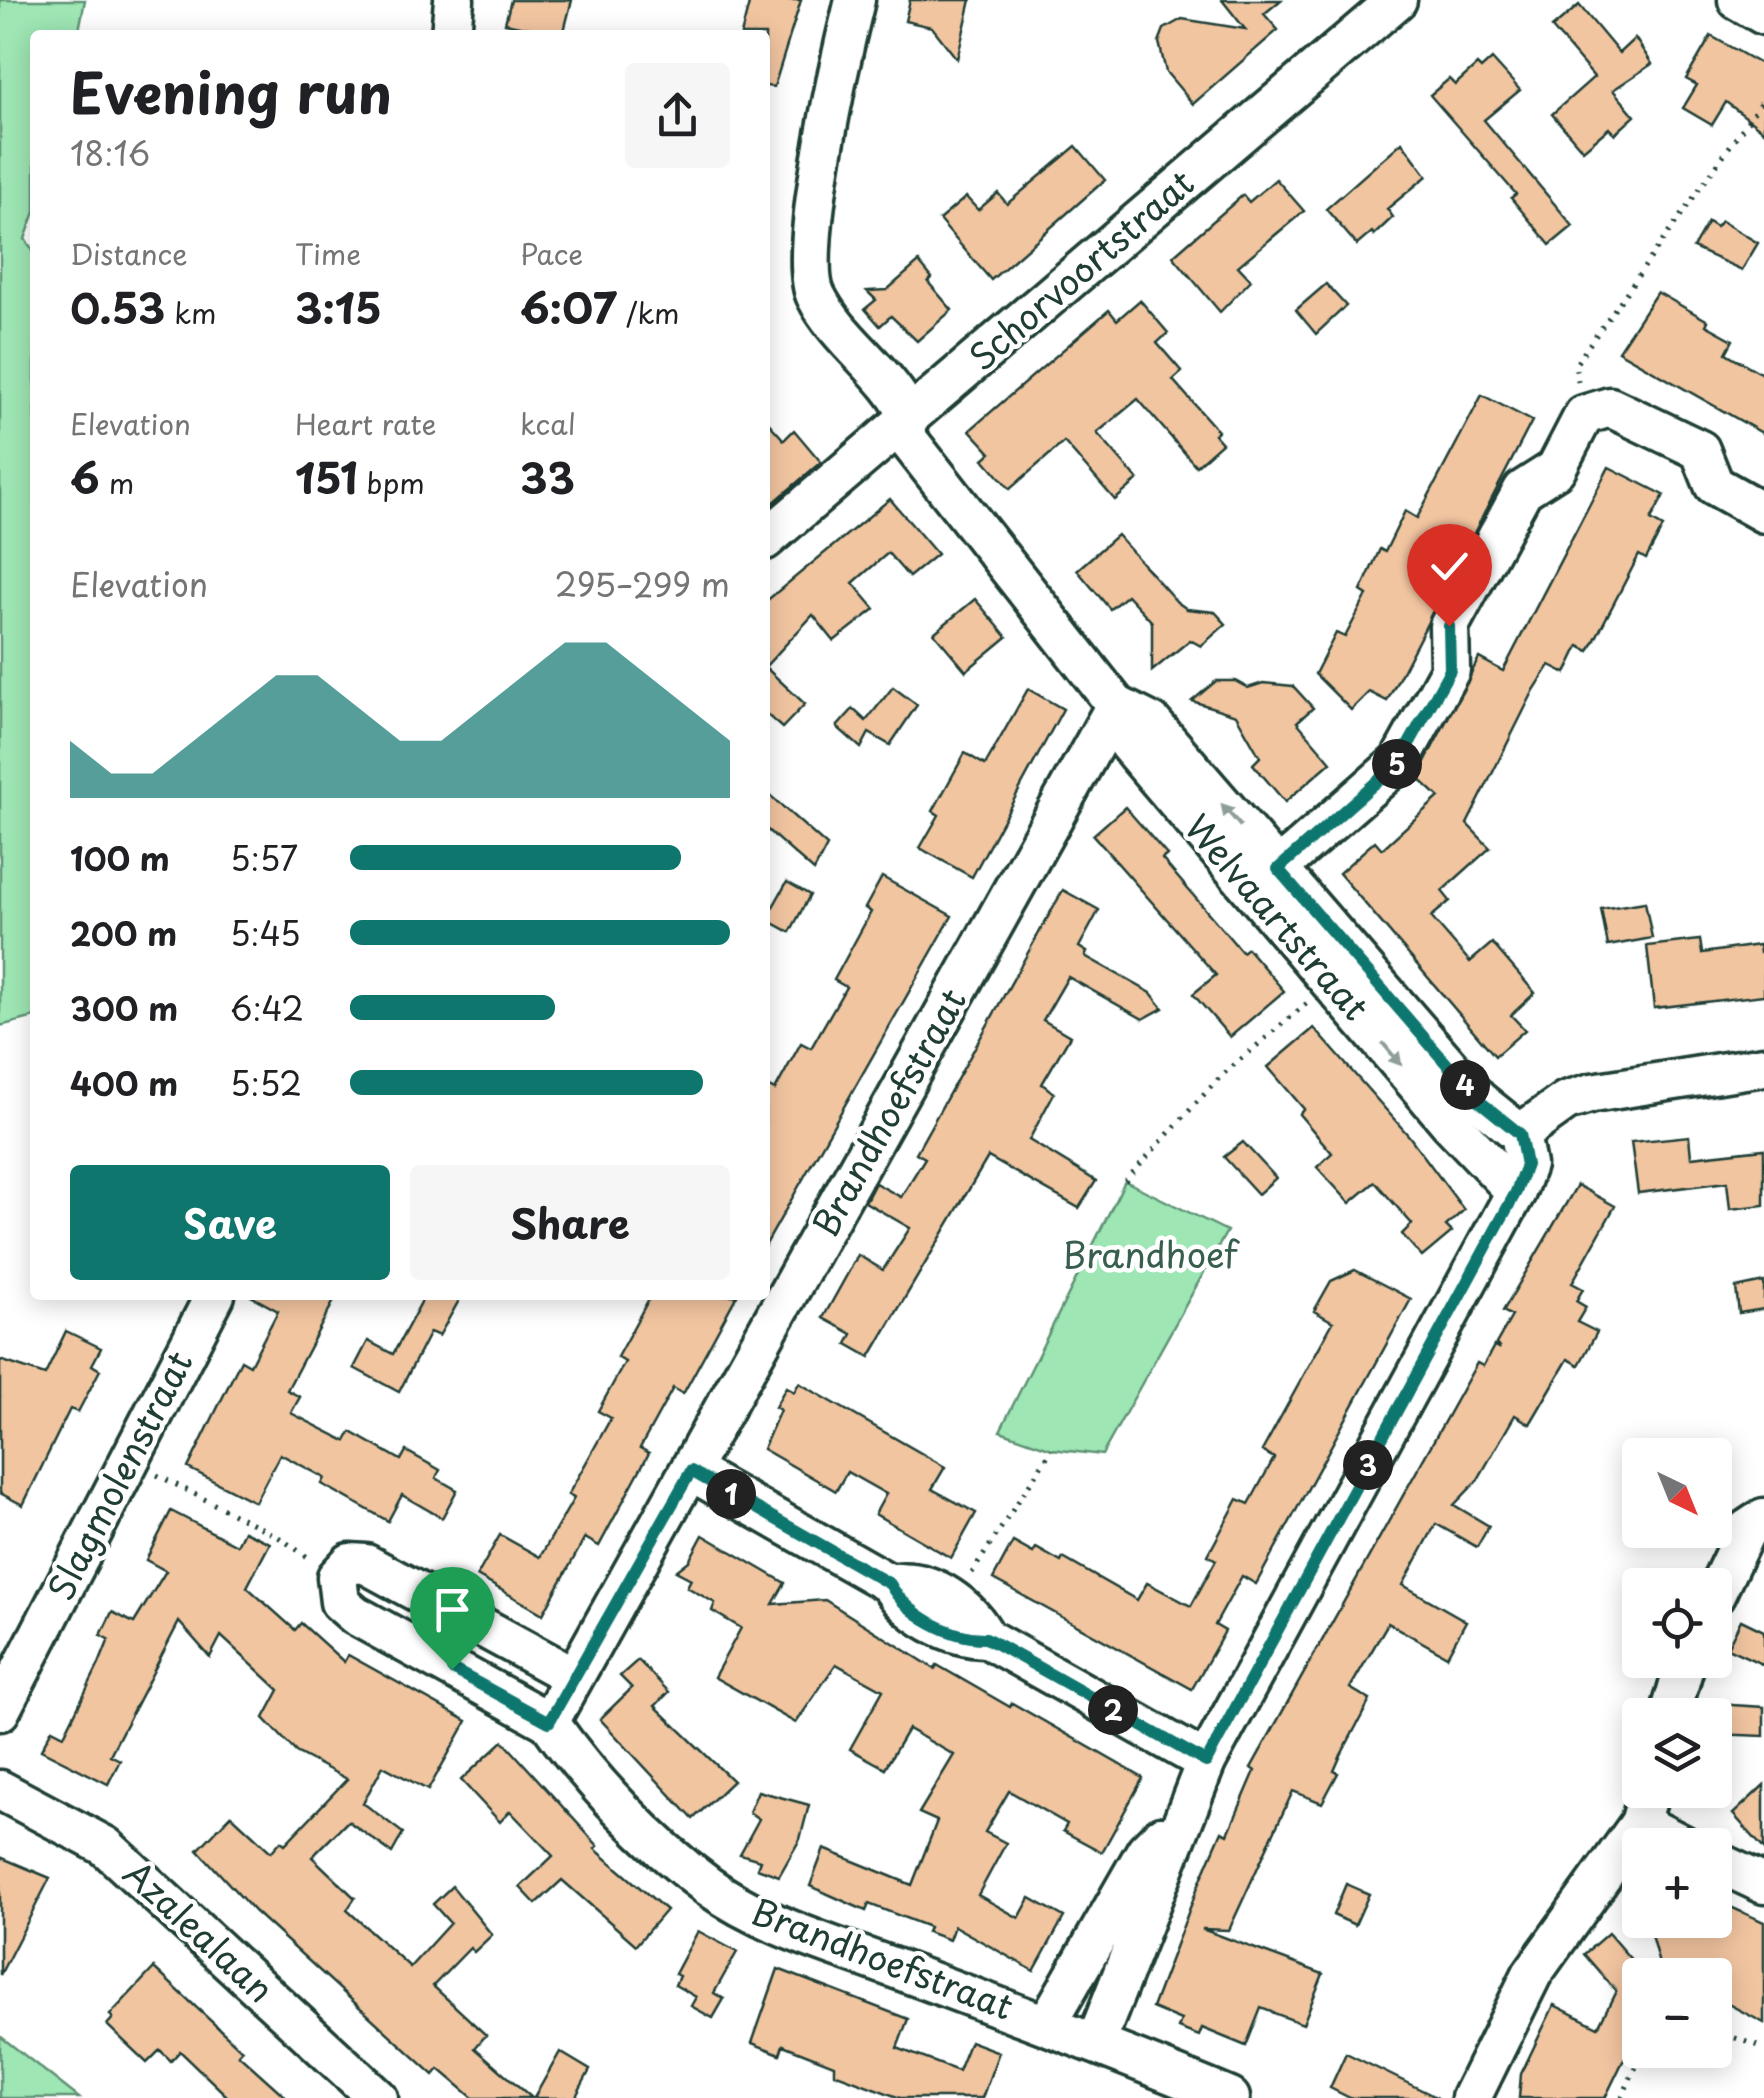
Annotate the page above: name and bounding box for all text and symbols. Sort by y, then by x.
text: Evening run [70,50,392,133]
button: share [625,63,730,168]
text: 18:16 [70,129,150,177]
street label: Schorvoortstraat [956,156,1205,382]
text: Distance [70,232,188,275]
text: Time [295,232,361,275]
text: Pace [520,232,583,275]
text: 0.53 [70,275,165,338]
text: 3:15 [295,275,382,338]
text: 6:07 [520,275,617,338]
text: km [165,291,216,334]
text: /km [617,291,680,334]
text: Elevation [70,402,191,445]
text: Heart rate [295,402,436,445]
text: kcal [520,402,576,445]
text: 6 [70,445,100,508]
text: 151 [295,445,358,508]
text: 33 [520,445,575,508]
text: m [100,461,134,504]
text: bpm [358,461,425,504]
pin [1407,524,1492,627]
icon: check [1422,539,1477,594]
text: Elevation [70,560,208,608]
text: 295–299 m [555,560,730,608]
pin: 5 [1372,739,1422,789]
text: 5 [1388,742,1406,785]
street label: Welvaartstraat [1173,801,1383,1031]
one-way arrow [1220,802,1242,827]
text: 100 m [70,834,170,882]
text: 5:57 [230,834,298,882]
text: 200 m [70,909,177,957]
text: 5:45 [230,909,301,957]
street label: Brandhoefstraat [798,978,978,1245]
text: 300 m [70,984,178,1032]
text: 6:42 [230,984,304,1032]
one-way arrow [1381,1041,1402,1066]
text: 400 m [70,1059,178,1107]
text: 5:52 [230,1059,302,1107]
pin: 4 [1440,1060,1490,1110]
text: 4 [1455,1063,1475,1106]
button: Save [70,1165,390,1280]
button: Share [410,1165,730,1280]
park label: Brandhoef [1062,1227,1240,1280]
street label: Slagmolenstraat [33,1341,204,1609]
north arrow [1622,1438,1732,1548]
map controls [1622,1438,1732,2068]
pin: 3 [1343,1440,1393,1490]
text: 3 [1359,1443,1377,1486]
pin: 1 [706,1469,756,1519]
text: 1 [724,1472,738,1515]
pin [410,1567,495,1670]
button: locate [1622,1568,1732,1678]
icon: arrive [425,1582,480,1637]
pin: 2 [1088,1685,1138,1735]
text: 2 [1103,1688,1123,1731]
button: layers [1622,1698,1732,1808]
button: + [1622,1828,1732,1938]
street label: Azalealaan [113,1847,287,2014]
street label: Brandhoefstraat [745,1883,1021,2032]
button: − [1622,1958,1732,2068]

